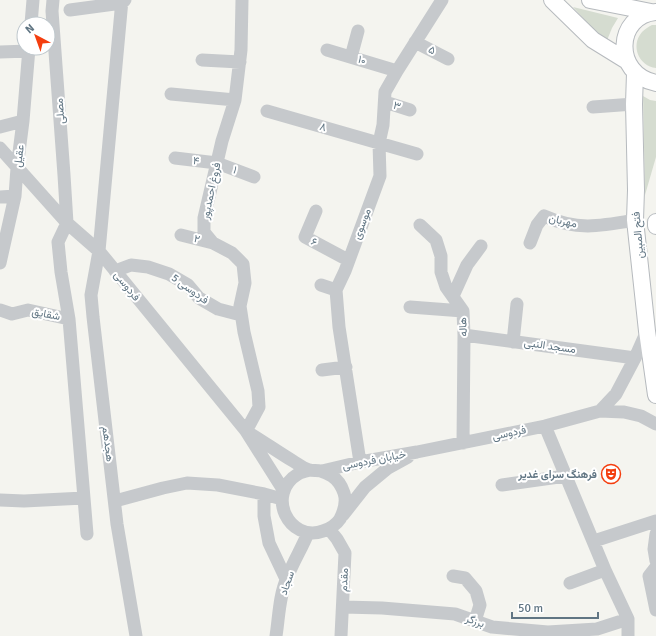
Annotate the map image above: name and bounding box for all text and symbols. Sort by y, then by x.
north arrow [16,16,56,56]
text: N [23,21,37,36]
street label: ۵ [426,43,438,57]
street label: ۱۰ [356,53,368,67]
street label: مصلی [53,97,67,124]
street label: ۳ [392,99,402,113]
street label: ۸ [318,120,328,134]
street label: عقیل [11,144,27,168]
street label: ۴ [192,154,200,168]
street label: فروغ احمدپور [198,161,224,222]
street label: ۱ [231,163,239,177]
street label: موسوی [350,207,374,241]
street label: مهربان [547,211,579,231]
street label: فتح المبین [629,211,648,259]
street label: ۲ [193,232,202,246]
street label: ۶ [309,235,319,249]
street label: فردوسی [111,269,143,303]
street label: 5 فردوسی [169,271,211,307]
street label: شقایق [31,305,62,323]
street label: هاله [456,317,470,337]
street label: مسجد النبی [523,336,577,356]
street label: فردوسی [491,423,527,443]
street label: هجدهم [98,426,117,463]
street label: خیابان فردوسی [341,447,407,473]
theatre icon: فرهنگ سرای غدیر [600,463,622,485]
place label: فرهنگ سرای غدیر [517,468,597,481]
street label: مقدم [337,568,352,592]
street label: سجاد [277,569,297,597]
scale bar [512,594,598,620]
text: 50 m [518,601,543,616]
street label: برزگر [463,611,486,630]

